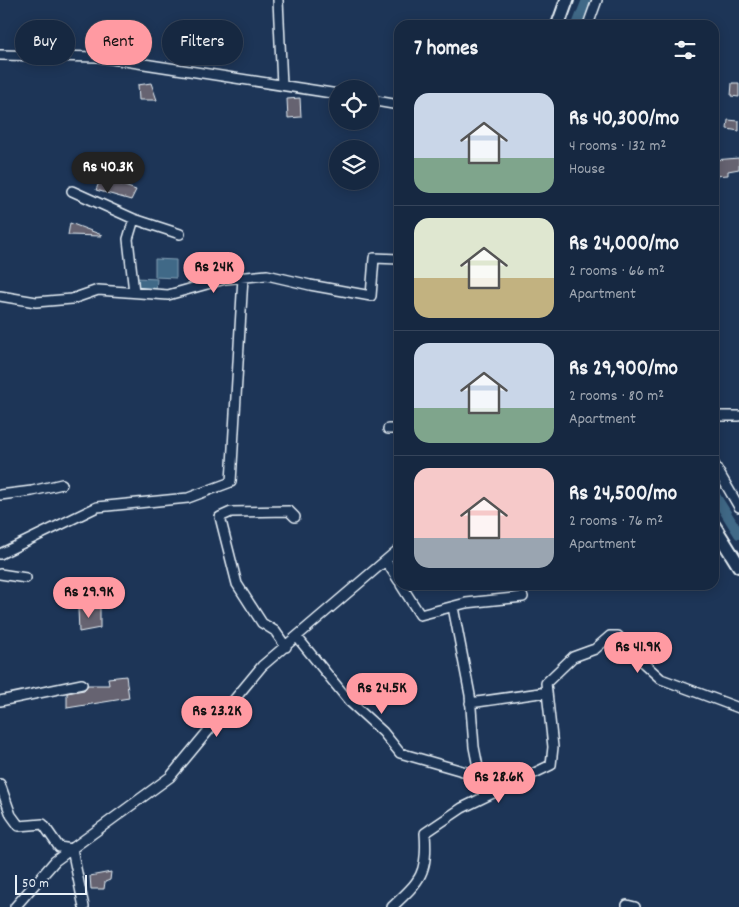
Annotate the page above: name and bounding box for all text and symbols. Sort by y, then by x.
chip: Buy [15,20,75,65]
chip: Rent [85,20,152,65]
chip: Filters [162,20,243,65]
text: 7 homes [414,35,478,65]
icon: filters [671,36,699,64]
map controls [329,80,379,190]
button: locate [329,80,379,130]
text: Rs 40,300/mo [569,105,679,135]
icon: home [454,113,514,173]
text: 4 rooms · 132 m² [569,135,666,158]
button: layers [329,140,379,190]
pin: Rs 40.3K [56,152,160,194]
text: Rs 40.3K [83,156,133,179]
text: House [569,158,605,181]
text: Rs 24,000/mo [569,230,679,260]
icon: home [454,238,514,298]
pin: Rs 24K [173,252,255,294]
text: Rs 24K [194,256,234,279]
text: 2 rooms · 66 m² [569,260,665,283]
text: Apartment [569,283,636,306]
text: Rs 29,900/mo [569,355,678,385]
icon: home [454,363,514,423]
text: 2 rooms · 80 m² [569,385,664,408]
text: Apartment [569,408,636,431]
text: Rs 24,500/mo [569,480,677,510]
icon: home [454,488,514,548]
text: 2 rooms · 76 m² [569,510,663,533]
text: Apartment [569,533,636,556]
pin: Rs 29.9K [37,576,141,619]
text: Rs 29.9K [64,581,114,604]
pin: Rs 41.9K [586,632,690,674]
text: Rs 41.9K [615,636,661,659]
pin: Rs 24.5K [330,672,434,715]
text: Rs 24.5K [357,677,407,700]
pin: Rs 23.2K [165,696,269,738]
text: Rs 23.2K [192,700,242,723]
pin: Rs 28.6K [447,762,551,804]
text: Rs 28.6K [474,766,524,789]
scale bar [15,872,88,895]
text: 50 m [22,874,49,894]

